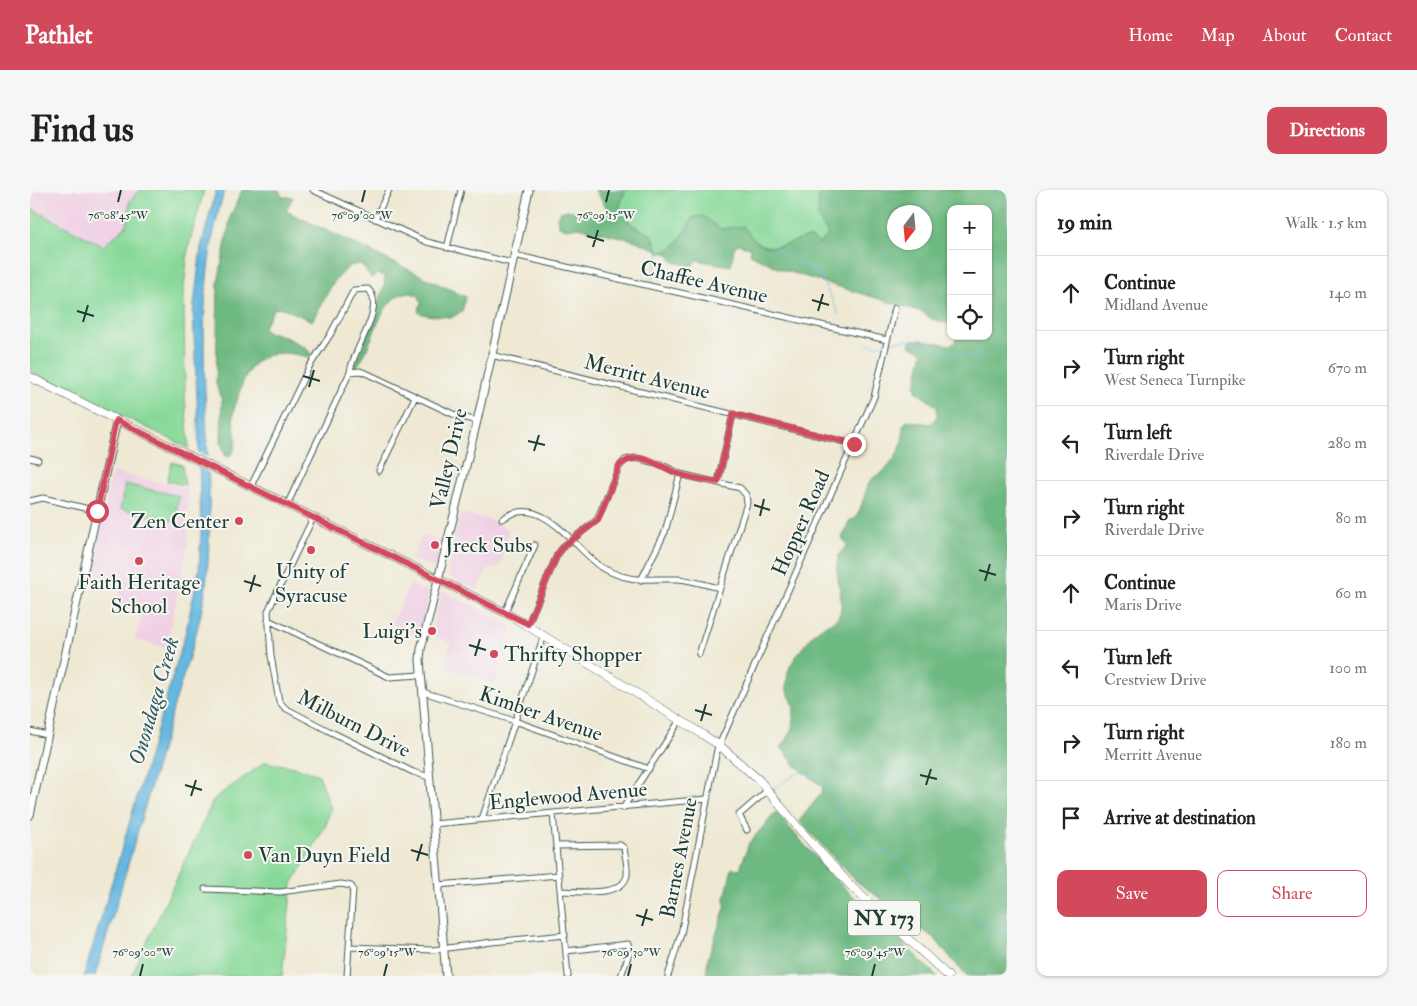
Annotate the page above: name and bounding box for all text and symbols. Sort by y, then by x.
text: Pathlet [25,20,93,51]
text: Home [1128,24,1173,47]
text: Map [1201,24,1235,47]
text: About [1263,24,1307,47]
text: Contact [1335,24,1392,47]
button: Directions [1267,107,1387,154]
text: Find us [30,108,134,152]
north arrow [887,205,932,250]
map controls [947,205,992,340]
button: + [947,205,992,250]
text: 76°08'45"W [88,208,149,223]
text: 76°09'00"W [332,208,393,223]
text: 76°09'15"W [577,208,636,223]
text: 19 min [1057,209,1112,236]
text: Walk · 1.5 km [1285,213,1367,233]
button: − [947,250,992,295]
street label: Chaffee Avenue [638,254,770,310]
text: Continue [1104,271,1175,295]
icon: ahead [1057,279,1085,307]
text: 140 m [1329,283,1367,303]
button: locate [947,295,992,340]
text: Midland Avenue [1104,295,1208,315]
text: Turn right [1104,346,1184,370]
street label: Merritt Avenue [581,348,713,406]
icon: right [1057,354,1085,382]
text: 670 m [1328,358,1367,378]
text: West Seneca Turnpike [1104,370,1246,390]
street label: Valley Drive [424,406,474,512]
text: Turn left [1104,421,1172,445]
icon: left [1057,429,1085,457]
route end [843,433,866,456]
text: 280 m [1327,433,1367,453]
text: Riverdale Drive [1104,445,1204,465]
street label: Hopper Road [766,465,837,580]
text: Turn right [1104,496,1184,520]
route start [86,500,109,523]
icon: right [1057,504,1085,532]
place label: Zen Center [131,508,229,535]
text: 80 m [1336,508,1367,528]
marker: Zen Center [233,515,245,527]
text: Riverdale Drive [1104,520,1204,540]
place label: Jreck Subs [444,532,532,559]
marker: Jreck Subs [429,539,441,551]
marker: Unity of Syracuse [305,544,317,556]
marker: Faith Heritage School [133,555,145,567]
place label: Unity of Syracuse [275,558,350,609]
place label: Faith Heritage School [78,569,200,620]
text: Continue [1104,571,1175,595]
icon: ahead [1057,579,1085,607]
text: 60 m [1335,583,1367,603]
text: Maris Drive [1104,595,1182,615]
place label: Luigi's [362,618,422,645]
marker: Luigi's [426,625,438,637]
water label: Onondaga Creek [122,633,186,769]
place label: Thrifty Shopper [504,641,642,668]
text: Turn left [1104,646,1172,670]
marker: Thrifty Shopper [488,648,500,660]
icon: left [1057,654,1085,682]
text: 100 m [1329,658,1367,678]
text: Crestview Drive [1104,670,1206,690]
street label: Kimber Avenue [476,680,606,748]
street label: Milburn Drive [293,684,415,764]
text: Turn right [1104,721,1184,745]
icon: right [1057,729,1085,757]
text: 180 m [1330,733,1367,753]
text: Merritt Avenue [1104,745,1202,765]
street label: Englewood Avenue [488,776,649,816]
street label: Barnes Avenue [654,795,704,921]
icon: arrive [1057,804,1085,832]
text: Arrive at destination [1104,806,1256,830]
place label: Van Duyn Field [258,842,391,869]
marker: Van Duyn Field [242,849,254,861]
button: Save [1057,870,1207,917]
button: Share [1217,870,1367,917]
road number: NY 173 [848,900,920,936]
text: 76°09'00"W [113,945,174,960]
text: 76°09'15"W [358,945,417,960]
text: 76°09'30"W [601,945,661,960]
text: 76°09'45"W [845,945,906,960]

